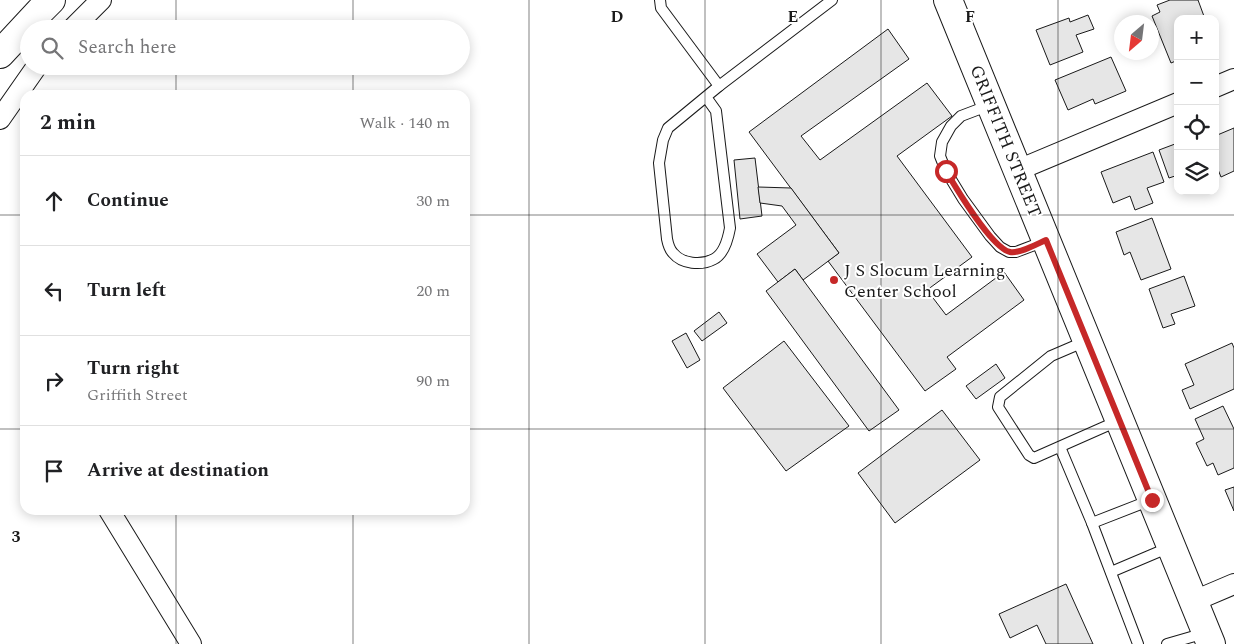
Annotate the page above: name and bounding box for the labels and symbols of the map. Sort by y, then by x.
text: D [611,5,624,29]
text: E [788,5,798,29]
text: F [965,5,975,29]
north arrow [1114,15,1159,60]
street label: GRIFFITH STREET [963,61,1048,221]
route start [935,160,958,183]
place label: J S Slocum Learning Center School [844,257,1005,305]
marker: J S Slocum Learning Center School [828,274,840,286]
route end [1141,489,1164,512]
text: 3 [12,525,21,549]

